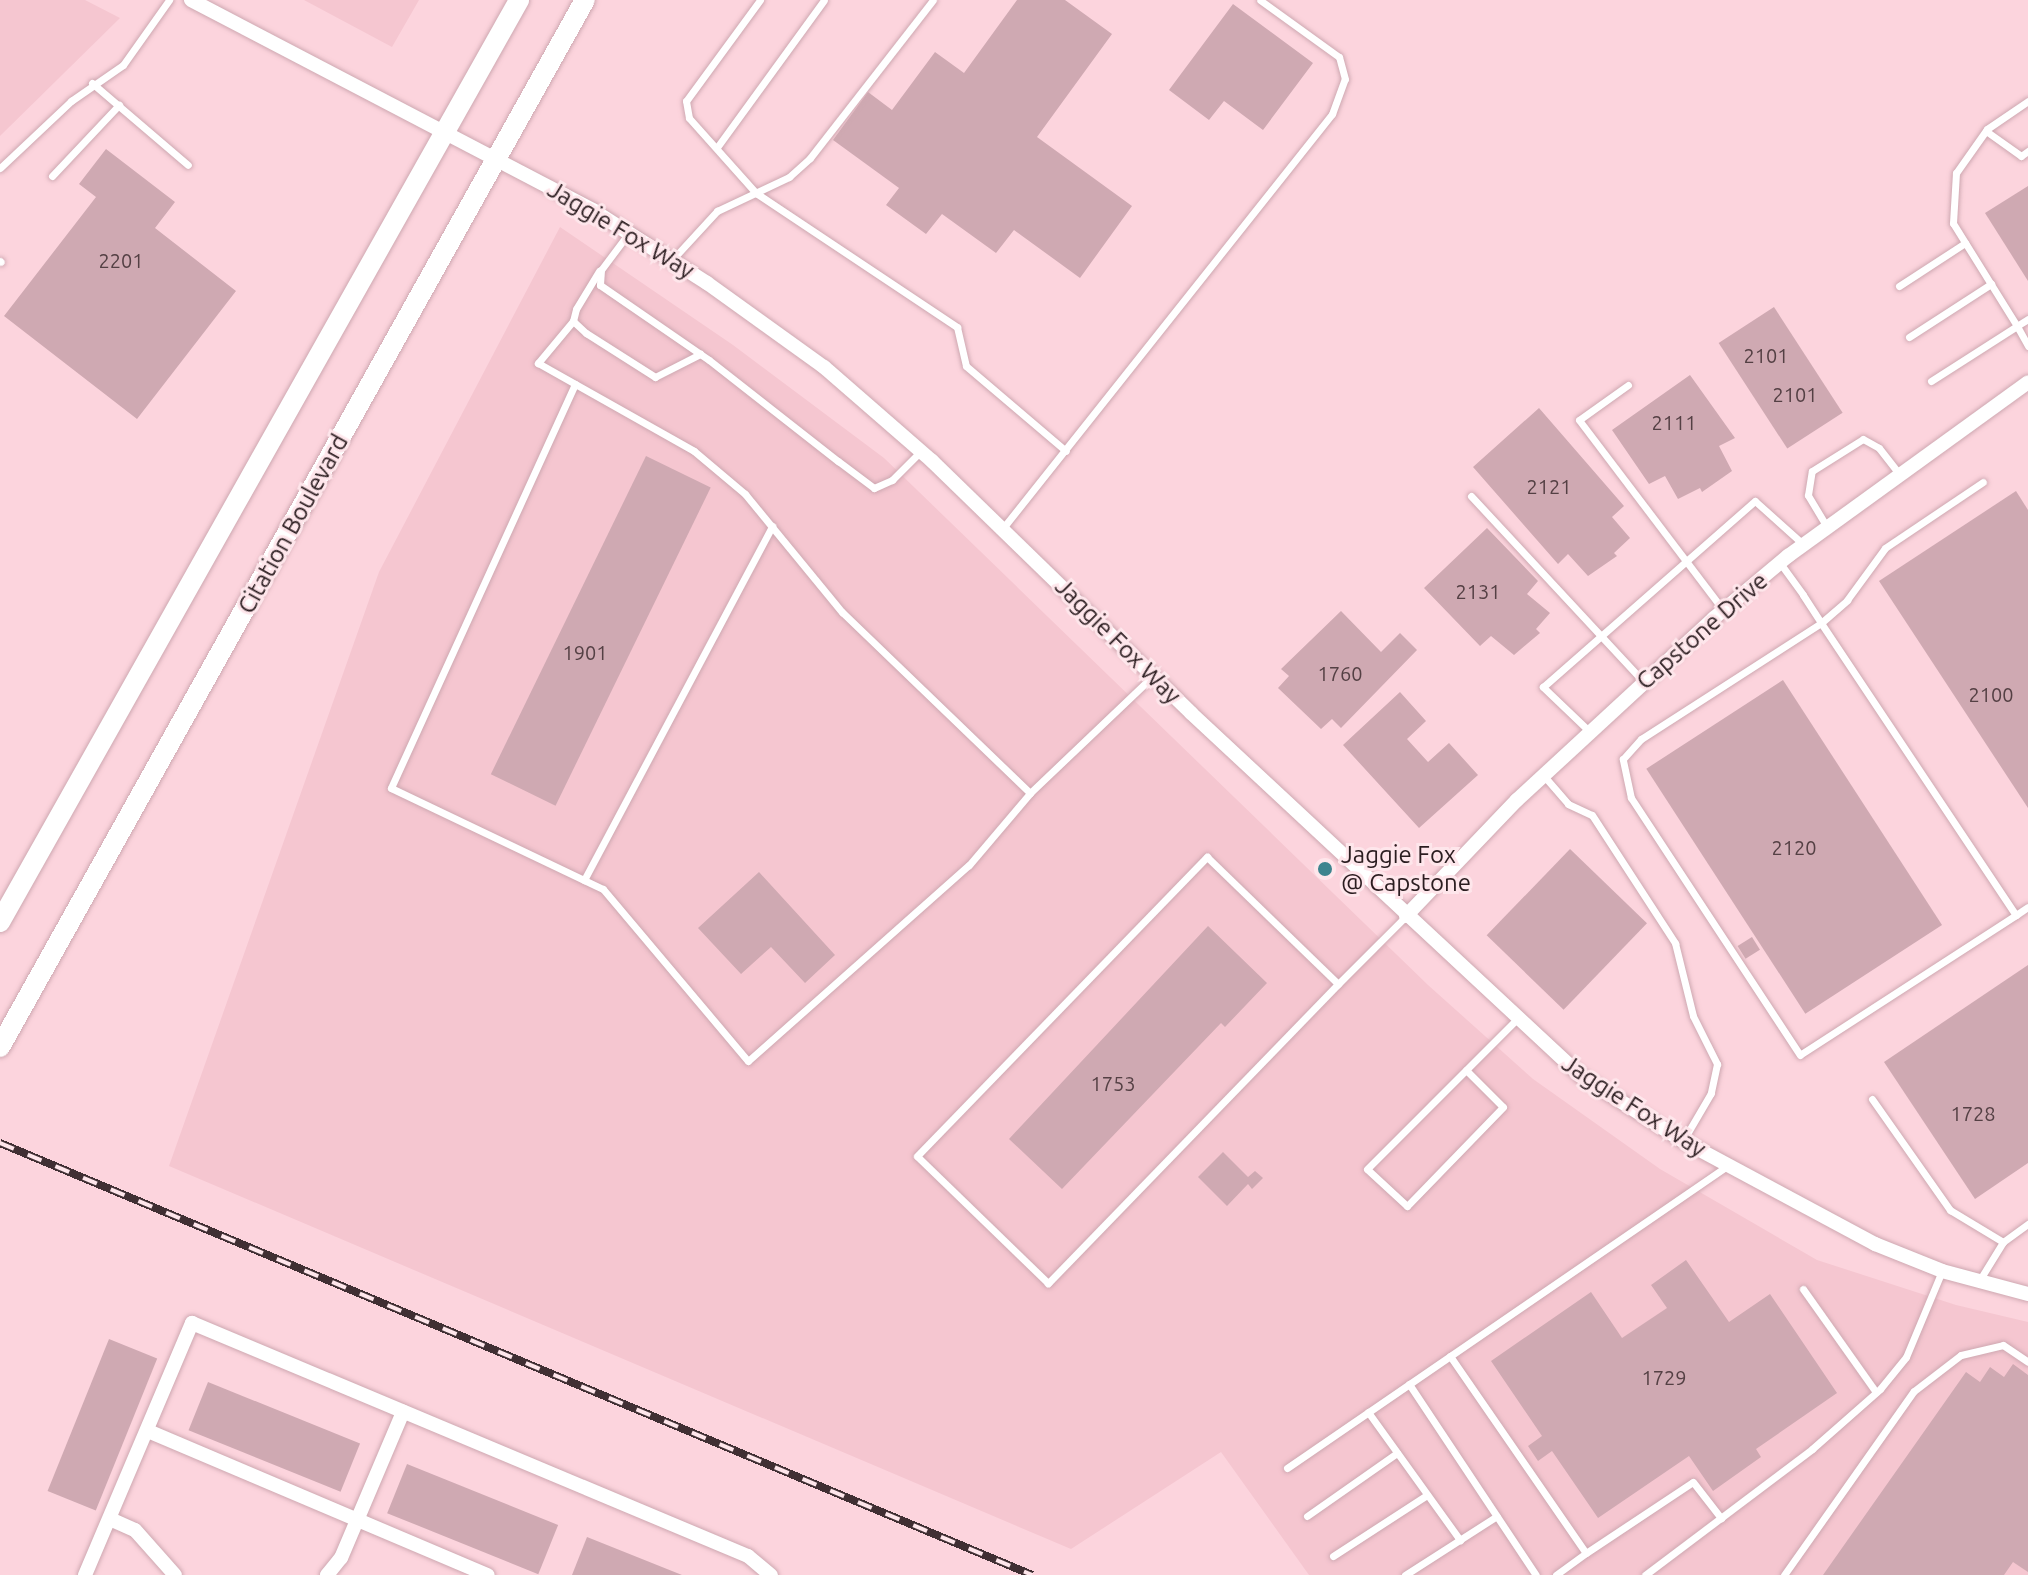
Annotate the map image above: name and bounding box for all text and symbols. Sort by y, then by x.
street label: Jaggie Fox Way [542,175,700,285]
house number: 2201 [98,248,144,272]
house number: 2101 [1743,343,1789,367]
house number: 2101 [1772,382,1818,406]
house number: 2111 [1651,410,1697,434]
street label: Citation Boulevard [232,429,354,619]
house number: 2121 [1526,474,1572,498]
street label: Capstone Drive [1631,566,1773,696]
street label: Jaggie Fox Way [1049,572,1187,710]
house number: 2131 [1455,579,1501,603]
house number: 1901 [562,640,608,664]
house number: 1760 [1317,661,1363,685]
house number: 2100 [1968,682,2014,706]
house number: 2120 [1771,835,1817,859]
place label: Jaggie Fox @ Capstone [1341,841,1471,897]
marker: Jaggie Fox @ Capstone [1316,860,1334,878]
street label: Jaggie Fox Way [1557,1049,1711,1163]
house number: 1753 [1090,1071,1136,1095]
house number: 1728 [1950,1101,1996,1125]
house number: 1729 [1641,1365,1687,1389]

